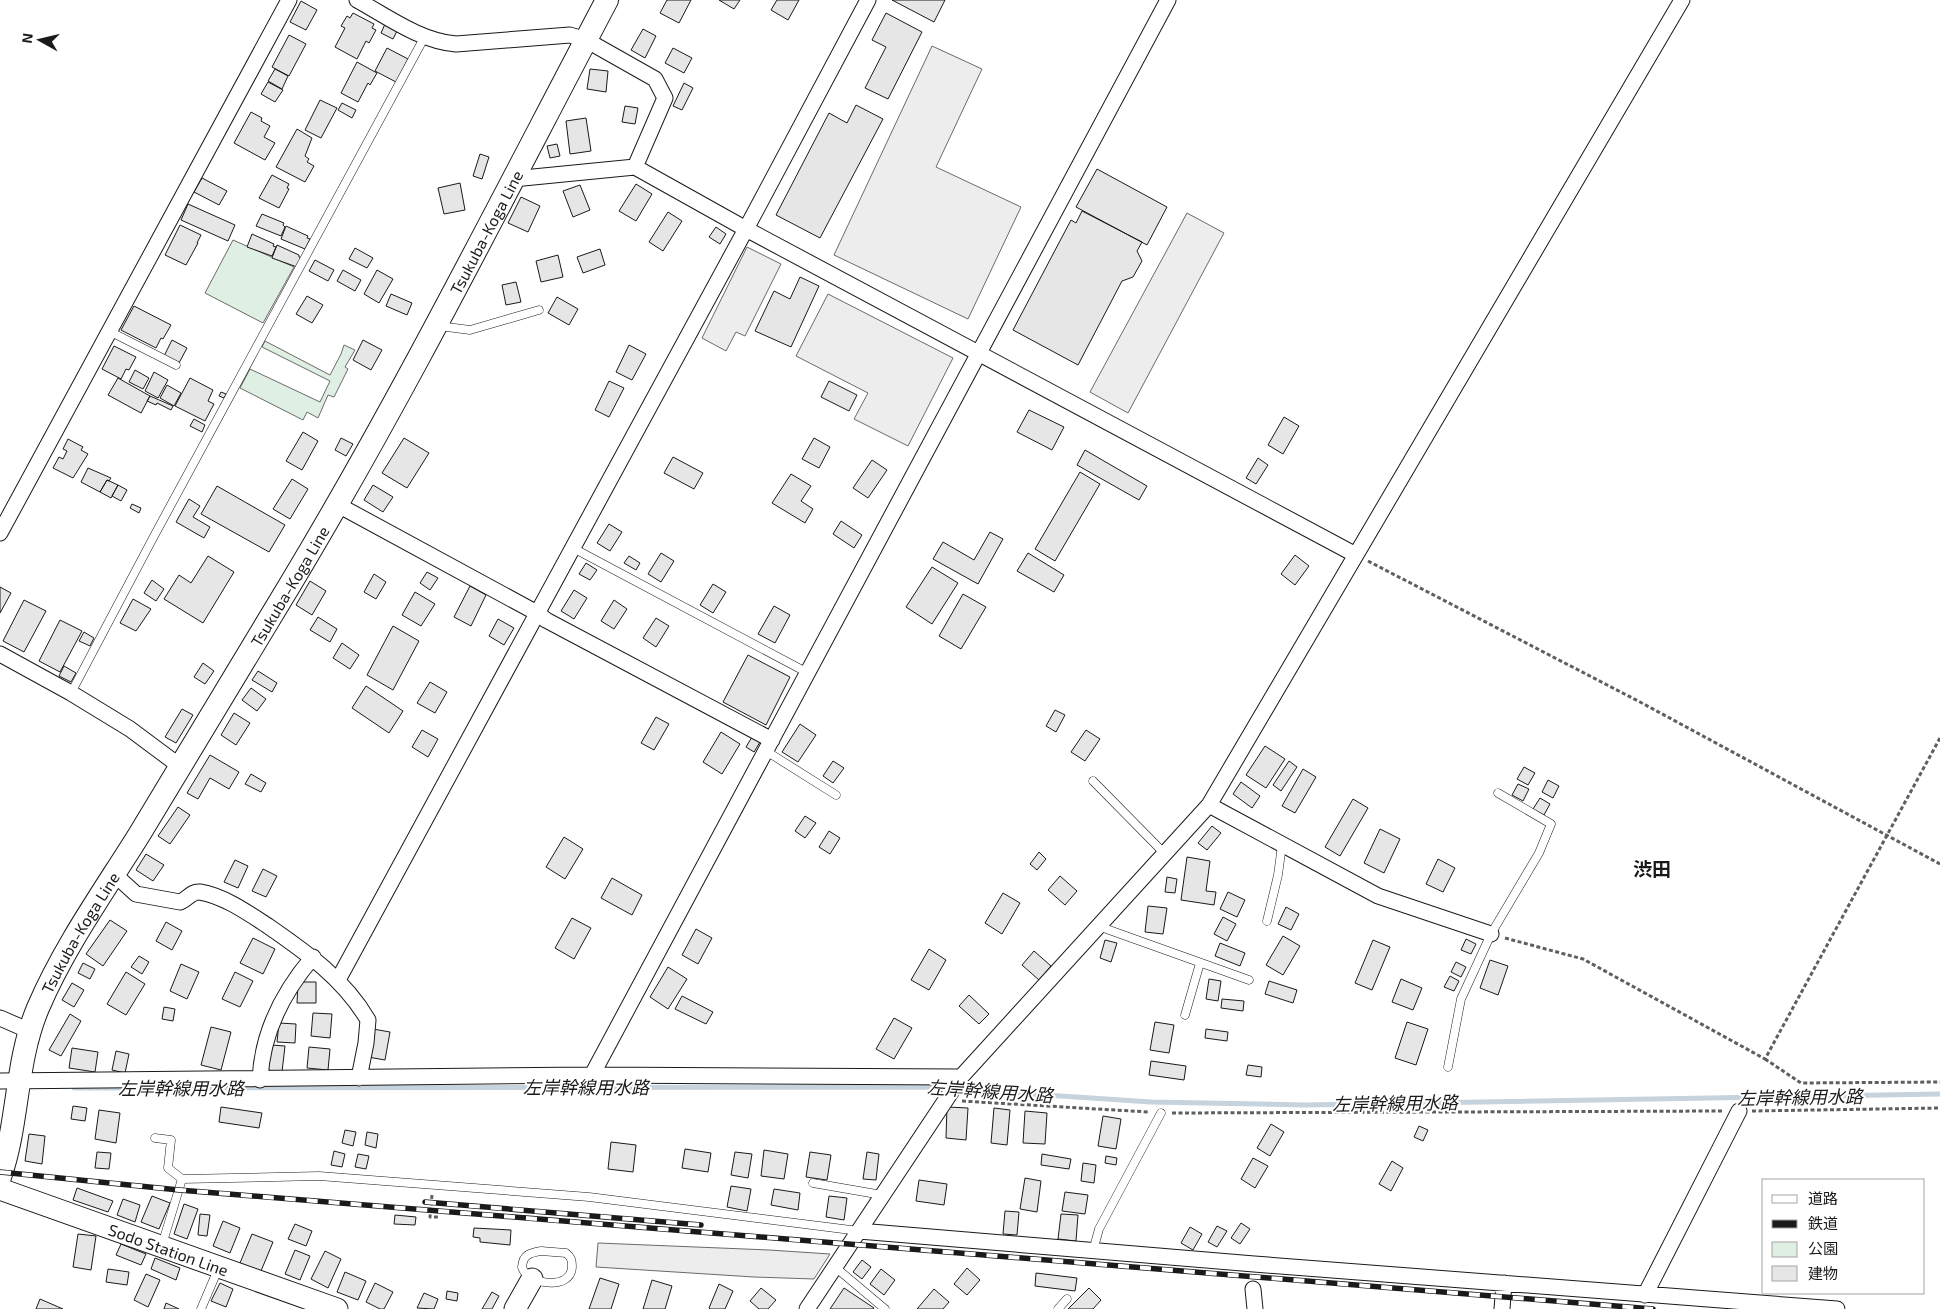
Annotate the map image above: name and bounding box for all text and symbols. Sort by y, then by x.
north arrow [15,15,65,65]
text: N [18,32,36,44]
street label: Tsukuba-Koga Line [445,167,526,297]
street label: Tsukuba-Koga Line [246,522,332,650]
district label: 渋田 [1633,857,1671,880]
street label: Tsukuba-Koga Line [37,868,123,996]
water label: 左岸幹線用水路 [523,1076,651,1098]
water label: 左岸幹線用水路 [926,1076,1056,1107]
water label: 左岸幹線用水路 [118,1077,246,1099]
water label: 左岸幹線用水路 [1737,1085,1865,1109]
water label: 左岸幹線用水路 [1332,1091,1460,1115]
legend [1762,1179,1925,1294]
text: 道路 [1808,1189,1838,1207]
text: 鉄道 [1808,1214,1838,1232]
street label: Sodo Station Line [106,1219,231,1279]
text: 公園 [1808,1239,1838,1257]
text: 建物 [1808,1264,1838,1282]

